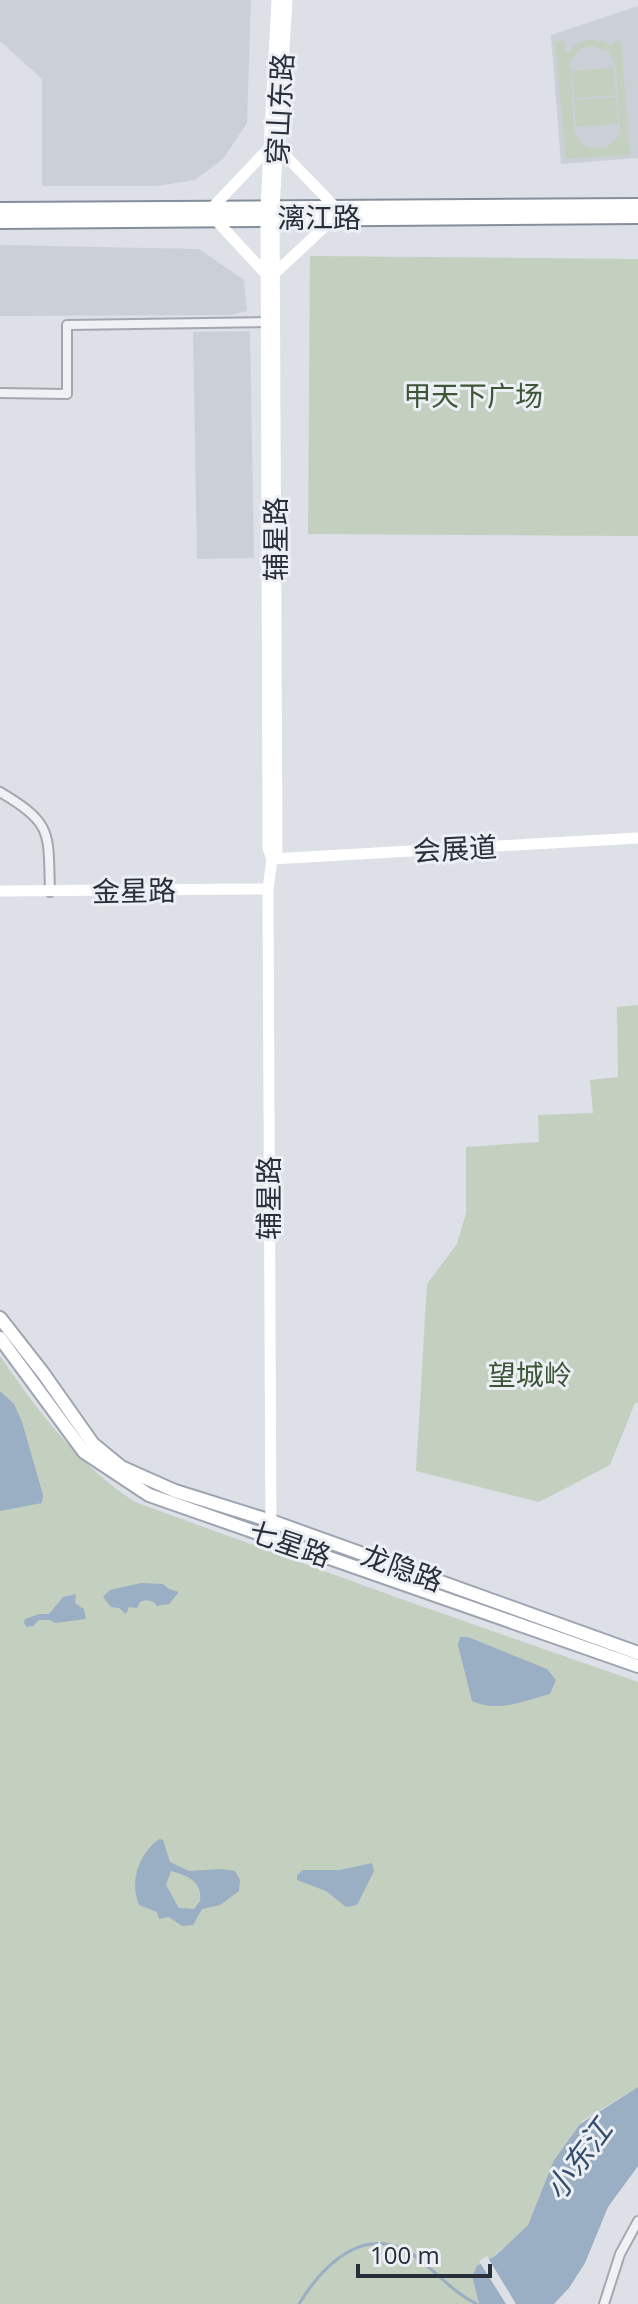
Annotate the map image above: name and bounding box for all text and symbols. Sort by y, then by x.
street label: 穿山东路 [257,52,301,166]
street label: 漓江路 [277,198,361,236]
park label: 甲天下广场 [403,376,543,414]
street label: 辅星路 [256,497,294,581]
street label: 会展道 [412,827,498,869]
street label: 金星路 [92,870,176,910]
street label: 辅星路 [249,1156,287,1240]
park label: 望城岭 [488,1355,572,1393]
street label: 七星路 [244,1511,336,1575]
street label: 龙隐路 [356,1535,448,1599]
water label: 小东江 [535,2108,623,2208]
scale bar [358,2228,490,2278]
text: 100 m [370,2238,440,2271]

